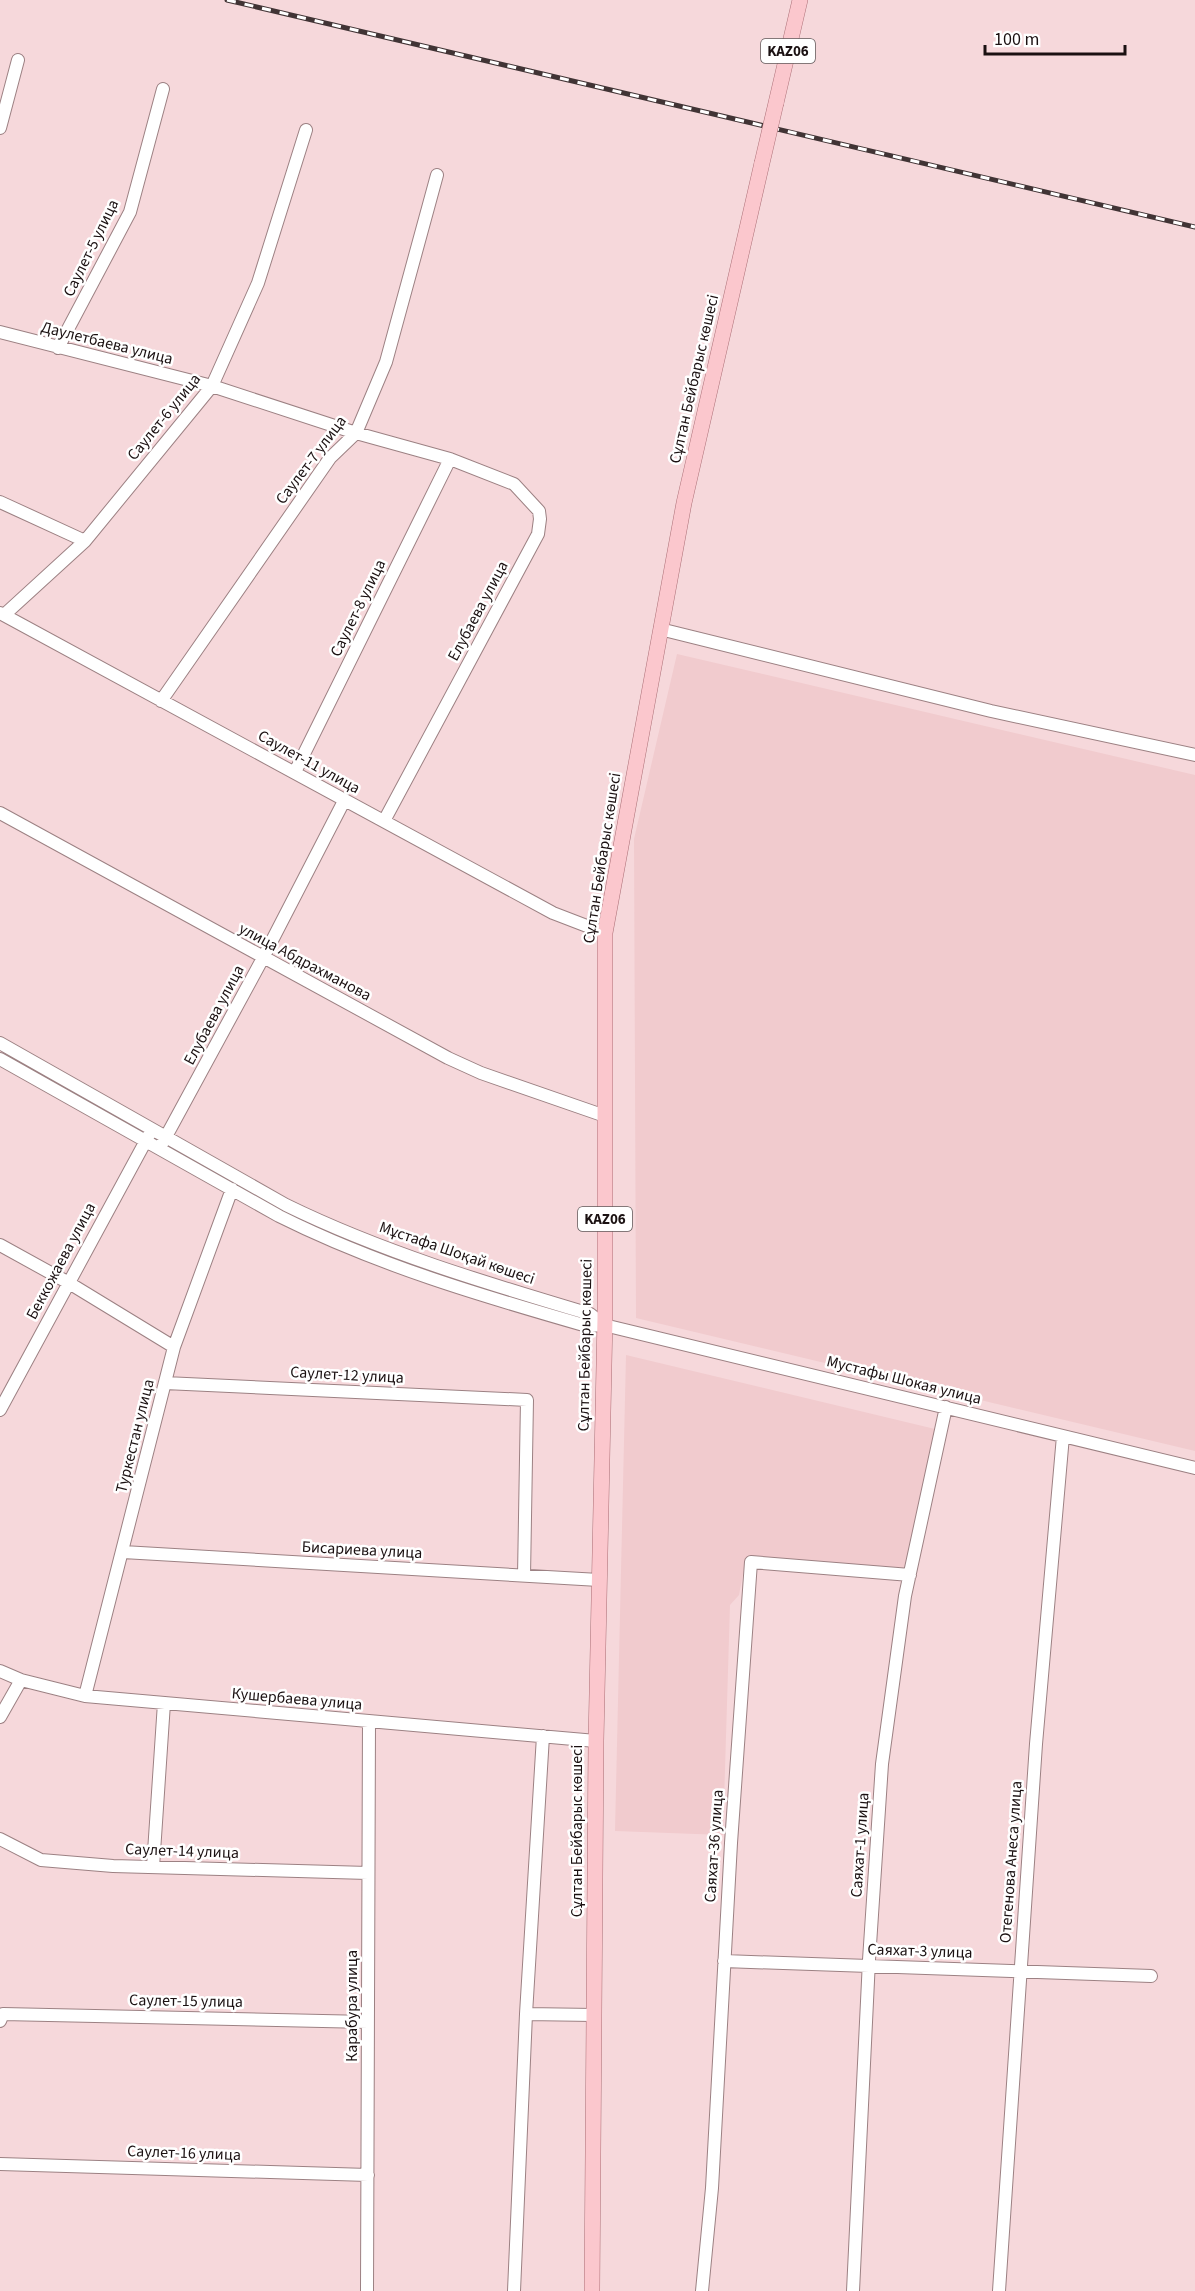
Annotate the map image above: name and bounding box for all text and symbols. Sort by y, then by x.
scale bar [985,18,1124,56]
text: 100 m [994,27,1039,52]
road number: KAZ06 [761,39,815,63]
street label: Саулет-5 улица [58,196,124,300]
street label: Сұлтан Бейбарыс көшесі [664,292,724,466]
street label: Даулетбаева улица [39,316,175,370]
street label: Саулет-6 улица [122,369,206,465]
street label: Саулет-7 улица [270,411,352,509]
street label: Саулет-8 улица [325,556,391,660]
street label: Елубаева улица [442,557,514,665]
street label: Саулет-11 улица [254,725,364,799]
street label: Сұлтан Бейбарыс көшесі [578,771,626,945]
street label: улица Абдрахманова [235,918,375,1006]
street label: Елубаева улица [178,961,250,1069]
street label: Беккожаева улица [21,1199,101,1323]
road number: KAZ06 [578,1207,632,1231]
street label: Мұстафа Шоқай көшесі [376,1216,538,1290]
street label: Сұлтан Бейбарыс көшесі [572,1258,598,1432]
street label: Мустафы Шокая улица [824,1350,984,1410]
street label: Саулет-12 улица [290,1361,404,1389]
street label: Туркестан улица [110,1377,160,1495]
street label: Бисариева улица [301,1536,423,1564]
street label: Кушербаева улица [231,1682,363,1716]
street label: Сұлтан Бейбарыс көшесі [566,1745,588,1917]
street label: Отегенова Анеса улица [994,1780,1028,1944]
street label: Саяхат-36 улица [699,1789,729,1903]
street label: Саяхат-1 улица [845,1792,875,1898]
street label: Саулет-14 улица [125,1838,239,1864]
street label: Саяхат-3 улица [867,1938,973,1964]
street label: Карабура улица [341,1950,363,2062]
street label: Саулет-15 улица [129,1989,243,2013]
street label: Саулет-16 улица [127,2140,241,2166]

